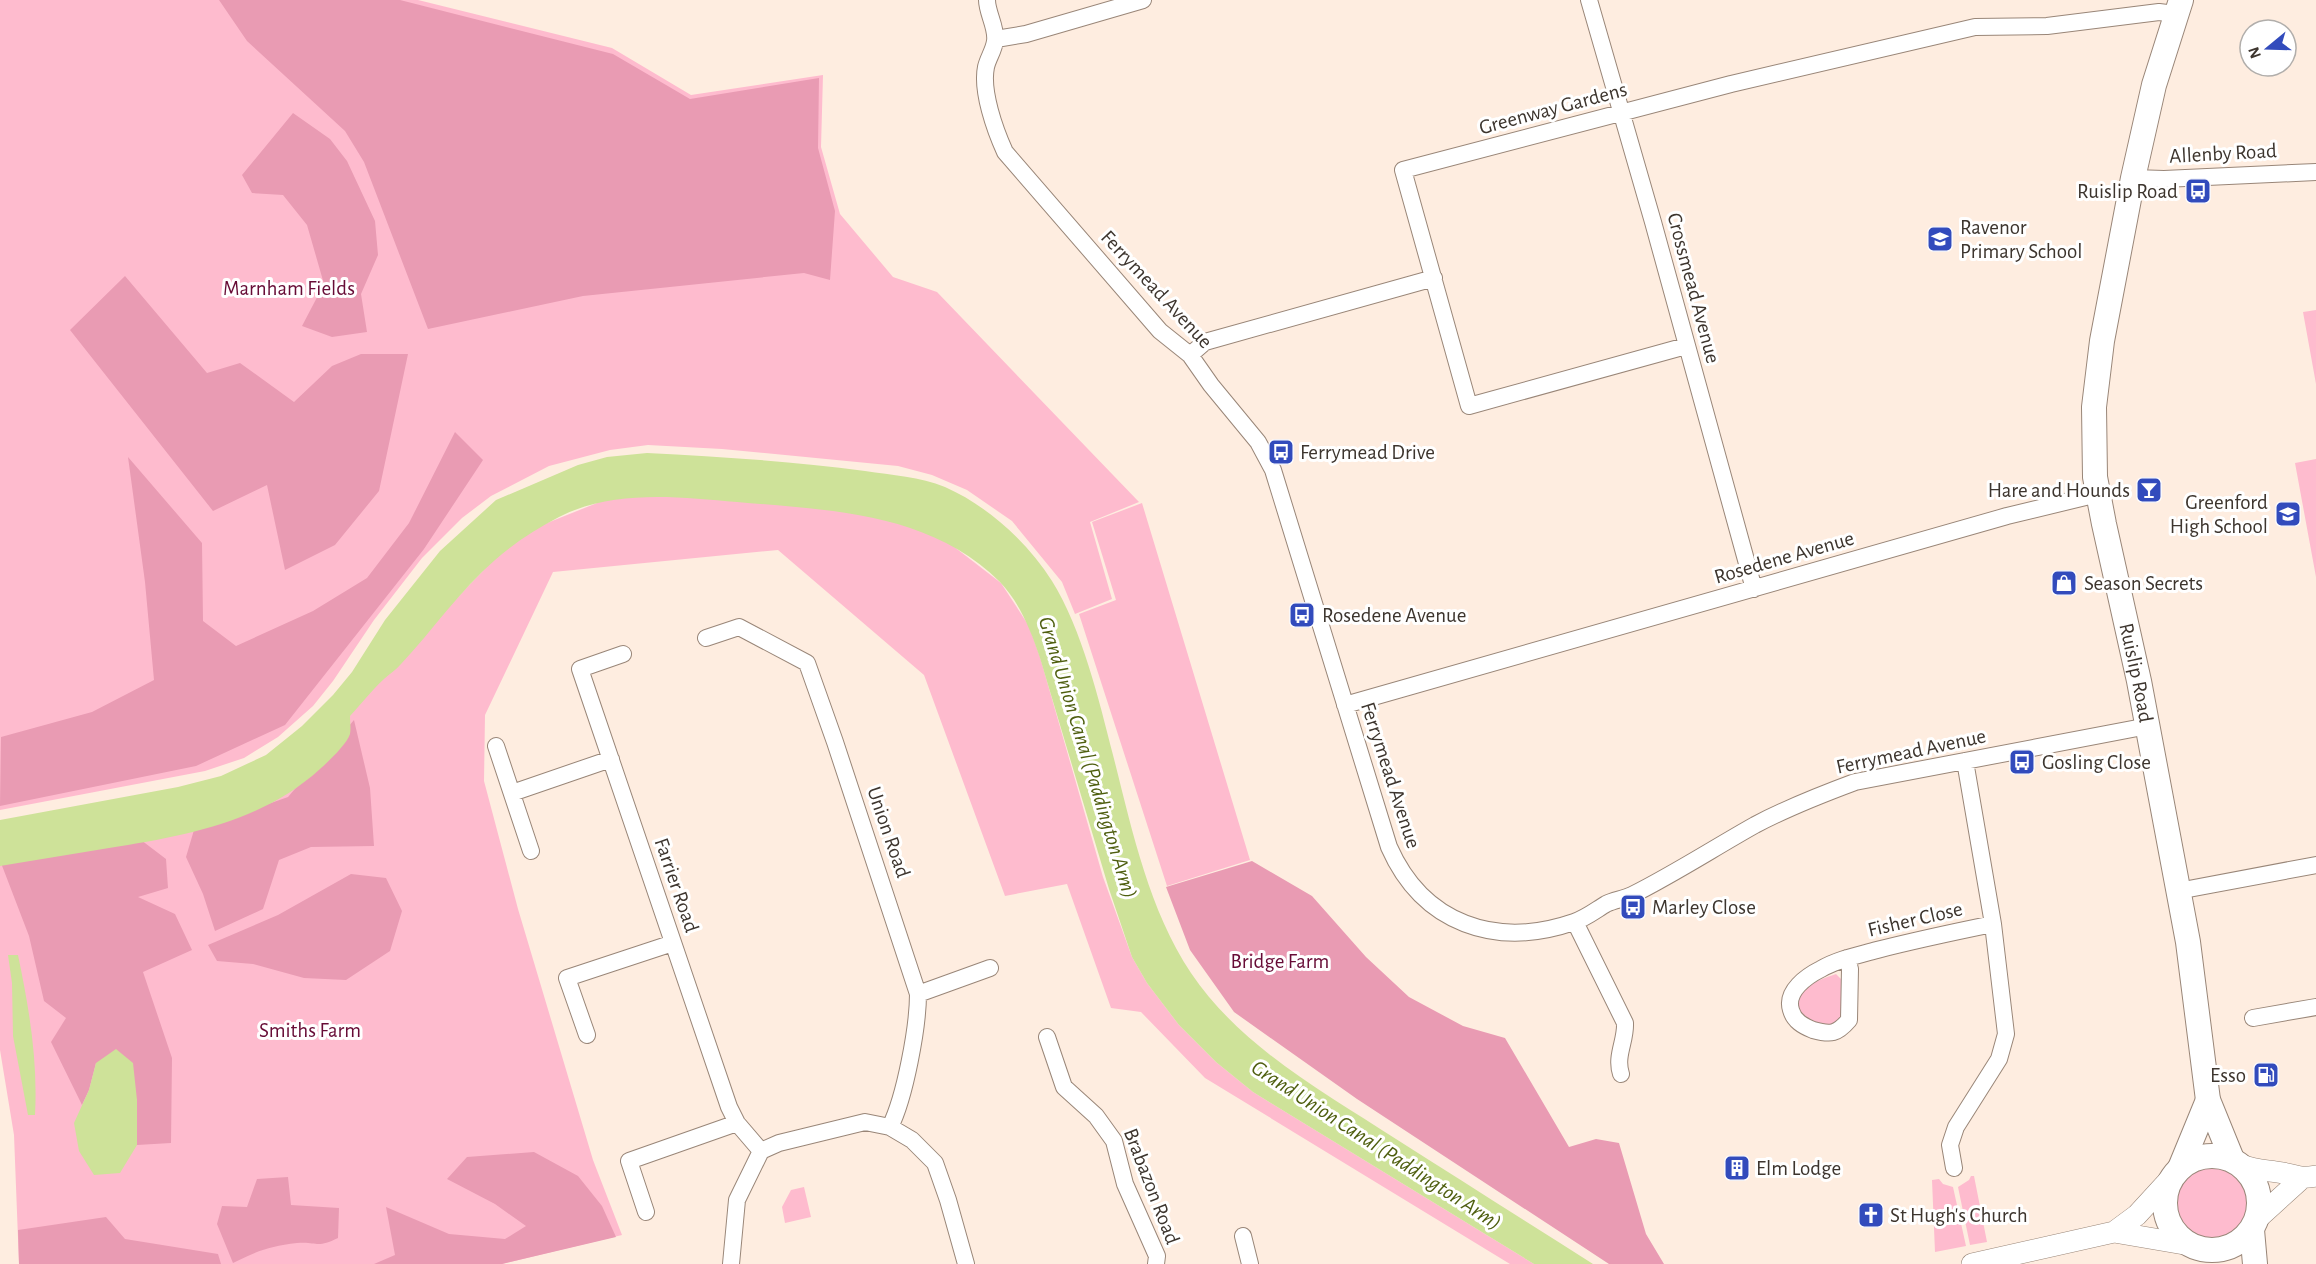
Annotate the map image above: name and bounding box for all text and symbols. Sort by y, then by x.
north arrow [2238,18,2298,78]
text: N [2245,45,2264,60]
street label: Greenway Gardens [1477,79,1629,138]
street label: Allenby Road [2169,140,2277,167]
bus stop icon: Ruislip Road [2183,176,2213,206]
place label: Ruislip Road [2077,181,2178,202]
street label: Crossmead Avenue [1663,211,1724,366]
place label: Ravenor Primary School [1960,217,2083,262]
school or university icon: Ravenor Primary School [1925,224,1955,254]
street label: Ferrymead Avenue [1097,226,1216,352]
park label: Marnham Fields [223,278,355,299]
bus stop icon: Ferrymead Drive [1266,437,1296,467]
place label: Ferrymead Drive [1300,442,1435,463]
bar icon: Hare and Hounds [2134,475,2164,505]
place label: Hare and Hounds [1988,480,2130,501]
place label: Greenford High School [2170,492,2268,537]
school or university icon: Greenford High School [2273,499,2303,529]
street label: Rosedene Avenue [1712,527,1856,587]
shop icon: Season Secrets [2049,568,2079,598]
place label: Season Secrets [2084,573,2203,594]
bus stop icon: Rosedene Avenue [1287,600,1317,630]
place label: Rosedene Avenue [1322,605,1466,626]
water label: Grand Union Canal (Paddington Arm) [1035,614,1141,901]
street label: Ruislip Road [2115,621,2157,724]
street label: Ferrymead Avenue [1357,699,1424,851]
street label: Ferrymead Avenue [1834,725,1988,778]
bus stop icon: Gosling Close [2007,747,2037,777]
place label: Gosling Close [2042,752,2151,773]
street label: Union Road [863,784,914,881]
street label: Farrier Road [651,835,703,935]
bus stop icon: Marley Close [1618,892,1648,922]
place label: Marley Close [1652,897,1756,918]
street label: Fisher Close [1866,898,1965,941]
park label: Bridge Farm [1231,951,1329,972]
park label: Smiths Farm [259,1020,361,1041]
water label: Grand Union Canal (Paddington Arm) [1248,1056,1505,1234]
fuel station icon: Esso [2251,1060,2281,1090]
place label: Esso [2210,1065,2246,1086]
street label: Brabazon Road [1120,1125,1183,1247]
building icon: Elm Lodge [1722,1153,1752,1183]
place label: Elm Lodge [1756,1158,1841,1179]
church icon: St Hugh's Church [1856,1200,1886,1230]
place label: St Hugh's Church [1890,1205,2028,1226]

